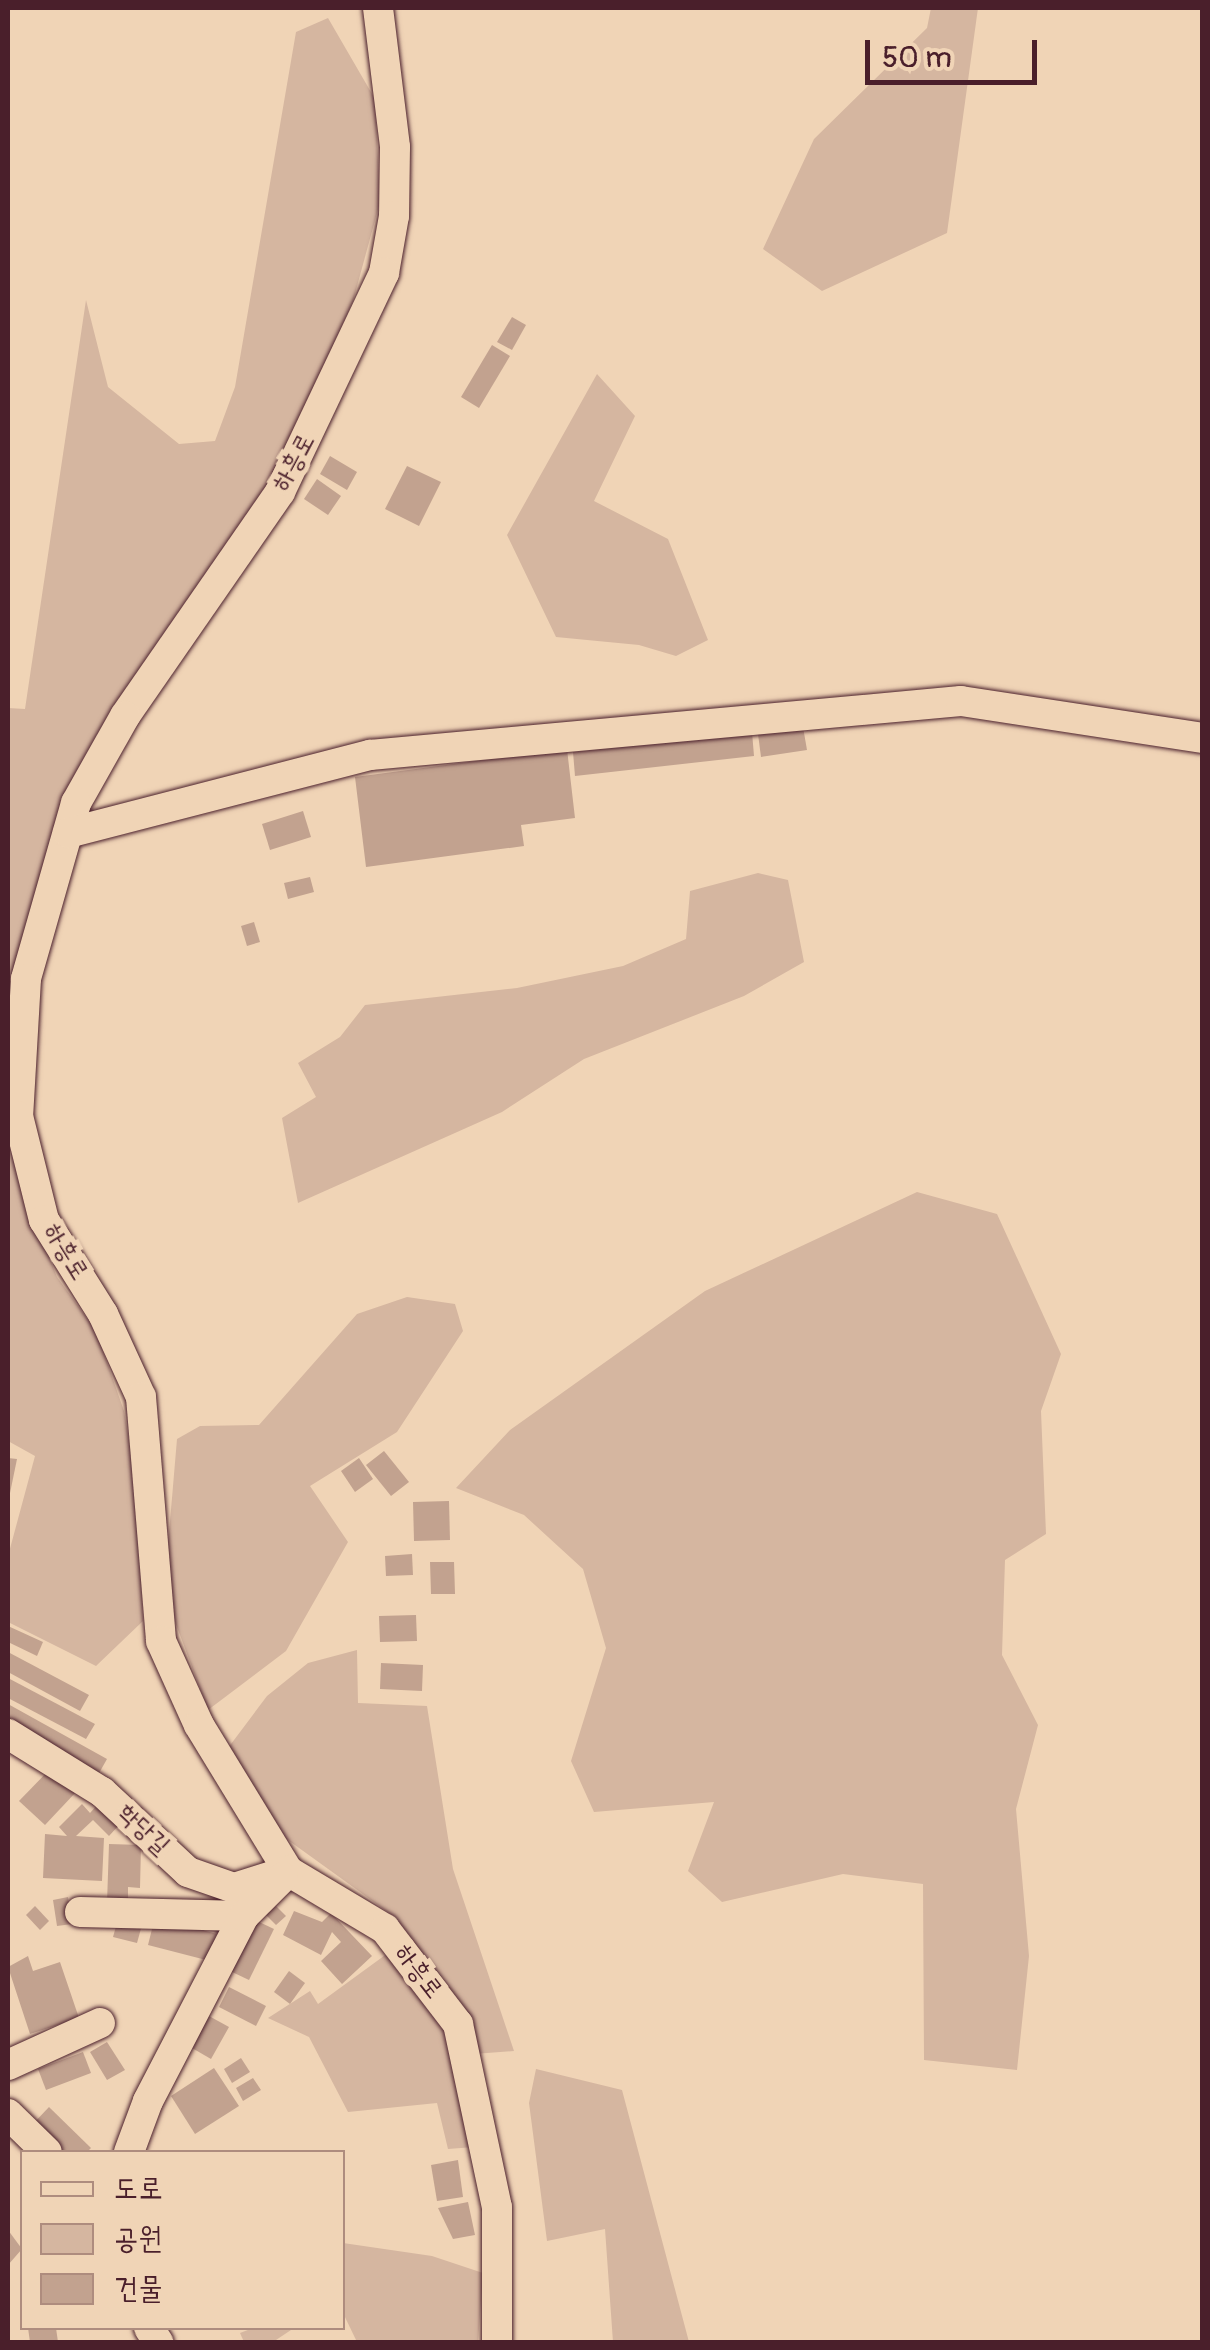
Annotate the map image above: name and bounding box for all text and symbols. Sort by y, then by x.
scale bar [870,20,1042,82]
text: 50 m [882,39,952,76]
street label: 하흥로 [267,429,321,497]
street label: 하흥로 [36,1218,94,1286]
street label: 학당길 [111,1798,175,1862]
street label: 하흥로 [388,1939,448,2005]
legend [20,2150,345,2330]
text: 도로 [114,2170,162,2207]
text: 공원 [114,2220,162,2257]
text: 건물 [114,2270,162,2307]

